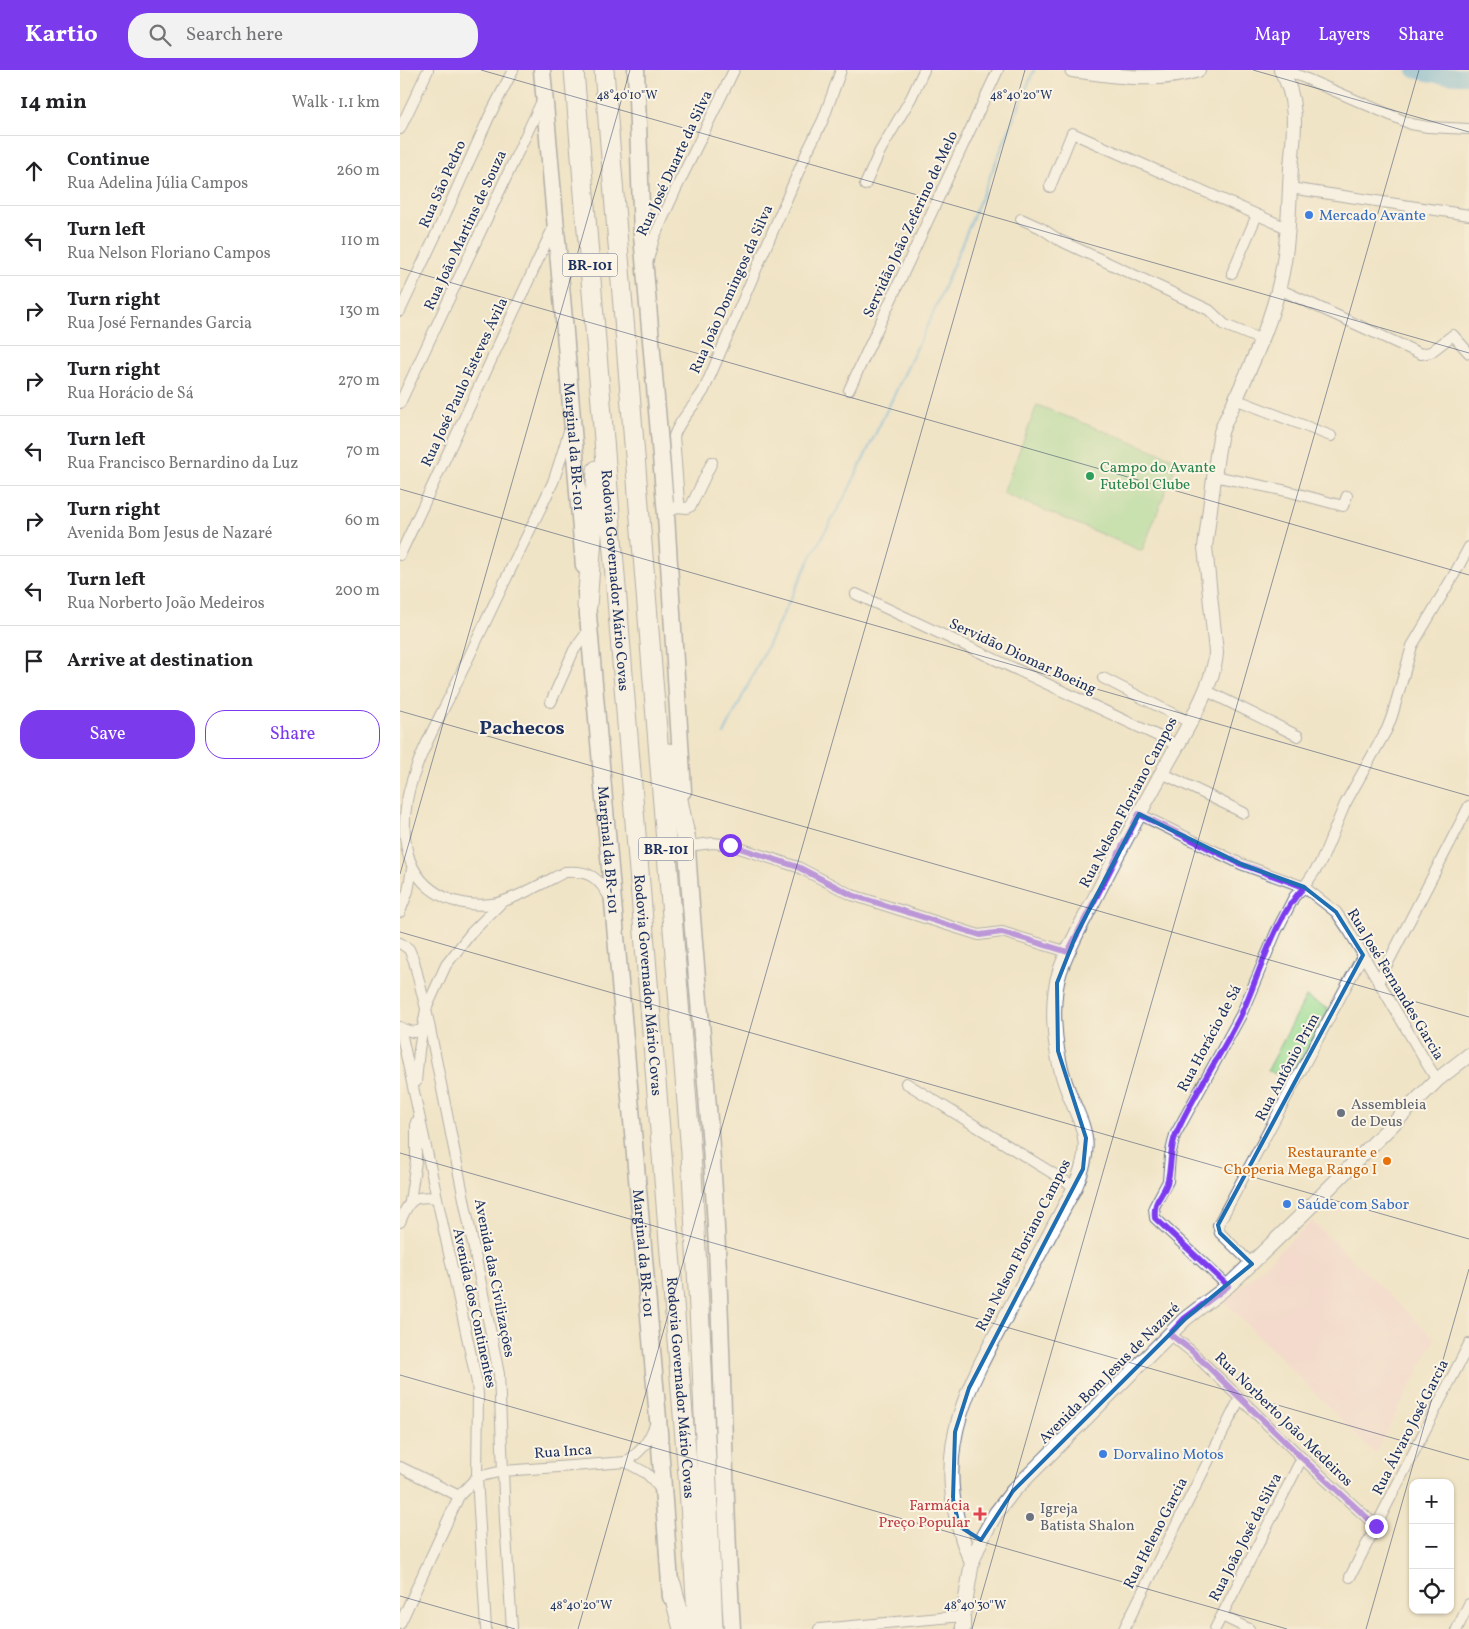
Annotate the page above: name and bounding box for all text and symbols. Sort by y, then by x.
search box [128,13,478,58]
text: Kartio [25,18,98,52]
icon: search [146,21,174,49]
text: Search here [186,22,283,48]
text: Map [1254,23,1290,48]
text: Layers [1318,23,1370,48]
text: Share [1398,23,1444,48]
street label: Rua José Duarte da Silva [632,87,718,240]
text: 14 min [20,88,87,117]
text: 48°40'10"W [596,88,658,104]
text: 48°40'20"W [990,88,1052,104]
text: Walk · 1.1 km [292,92,380,114]
street label: Servidão João Zeferino de Melo [859,128,964,321]
street label: Rua São Pedro [415,137,472,232]
text: Continue [67,147,150,173]
street label: Rua João Martins de Souza [420,147,513,314]
icon: ahead [20,157,48,185]
text: 260 m [336,160,380,182]
text: Rua Adelina Júlia Campos [67,173,248,195]
street label: Rua João Domingos da Silva [686,202,779,377]
place label: Mercado Avante [1319,206,1426,227]
marker: Mercado Avante [1303,209,1315,221]
text: Turn left [67,217,146,243]
icon: left [20,227,48,255]
text: 110 m [341,230,380,252]
text: Rua Nelson Floriano Campos [67,243,271,265]
road number: BR-101 [562,254,618,276]
text: Turn right [67,287,160,313]
street label: Rua José Paulo Esteves Ávila [417,295,514,471]
icon: right [20,297,48,325]
text: 130 m [339,300,380,322]
text: Rua José Fernandes Garcia [67,313,252,335]
text: Turn right [67,357,160,383]
icon: right [20,367,48,395]
text: 270 m [338,370,380,392]
street label: Marginal da BR-101 [557,382,588,512]
text: Rua Horácio de Sá [67,383,194,405]
text: Turn left [67,427,146,453]
icon: left [20,437,48,465]
text: 70 m [346,440,380,462]
text: Rua Francisco Bernardino da Luz [67,453,298,475]
place label: Campo do Avante Futebol Clube [1100,458,1216,496]
street label: Rodovia Governador Mário Covas [594,469,633,692]
marker: Campo do Avante Futebol Clube [1084,470,1096,482]
text: Turn right [67,497,160,523]
icon: right [20,507,48,535]
text: 60 m [345,510,380,532]
text: Avenida Bom Jesus de Nazaré [67,523,272,545]
text: Turn left [67,567,146,593]
icon: left [20,577,48,605]
text: 200 m [335,580,380,602]
text: Rua Norberto João Medeiros [67,593,265,615]
street label: Servidão Diomar Boeing [945,614,1100,701]
icon: arrive [20,647,48,675]
text: Arrive at destination [67,648,253,674]
button: Save [20,710,195,759]
button: Share [205,710,380,759]
street label: Rua Nelson Floriano Campos [1075,713,1183,892]
district label: Pachecos [479,715,565,743]
street label: Marginal da BR-101 [591,785,623,915]
route start [719,834,742,857]
road number: BR-101 [638,838,694,861]
street label: Rodovia Governador Mário Covas [627,874,666,1097]
street label: Rua José Fernandes Garcia [1341,905,1448,1065]
street label: Rua Horácio de Sá [1173,981,1247,1096]
street label: Rua Antônio Prim [1251,1010,1326,1125]
place label: Assembleia de Deus [1351,1095,1426,1133]
marker: Assembleia de Deus [1335,1107,1347,1119]
place label: Restaurante e Choperia Mega Rango I [1224,1143,1377,1181]
marker: Restaurante e Choperia Mega Rango I [1381,1155,1393,1167]
street label: Rua Nelson Floriano Campos [972,1156,1077,1335]
street label: Marginal da BR-101 [626,1189,658,1319]
place label: Saúde com Sabor [1297,1195,1409,1216]
street label: Avenida das Civilizações [468,1197,519,1359]
marker: Saúde com Sabor [1281,1198,1293,1210]
street label: Avenida dos Continentes [446,1226,501,1390]
street label: Rodovia Governador Mário Covas [660,1276,699,1499]
street label: Avenida Bom Jesus de Nazaré [1035,1299,1186,1450]
street label: Rua Norberto João Medeiros [1209,1348,1357,1492]
street label: Rua Álvaro José Garcia [1368,1356,1455,1499]
street label: Rua Inca [534,1440,593,1465]
place label: Dorvalino Motos [1113,1445,1224,1466]
marker: Dorvalino Motos [1097,1448,1109,1460]
street label: Rua João José da Silva [1205,1470,1288,1606]
street label: Rua Heleno Garcia [1119,1474,1194,1593]
map controls [1409,1479,1454,1614]
button: + [1409,1479,1454,1524]
place label: Farmácia Preço Popular [879,1496,970,1534]
place label: Igreja Batista Shalon [1040,1499,1135,1537]
marker: Farmácia Preço Popular [974,1508,986,1520]
marker: Igreja Batista Shalon [1024,1511,1036,1523]
route end [1365,1515,1388,1538]
button: − [1409,1524,1454,1569]
button: locate [1409,1569,1454,1614]
text: 48°40'20"W [550,1598,612,1614]
text: 48°40'30"W [944,1598,1006,1614]

